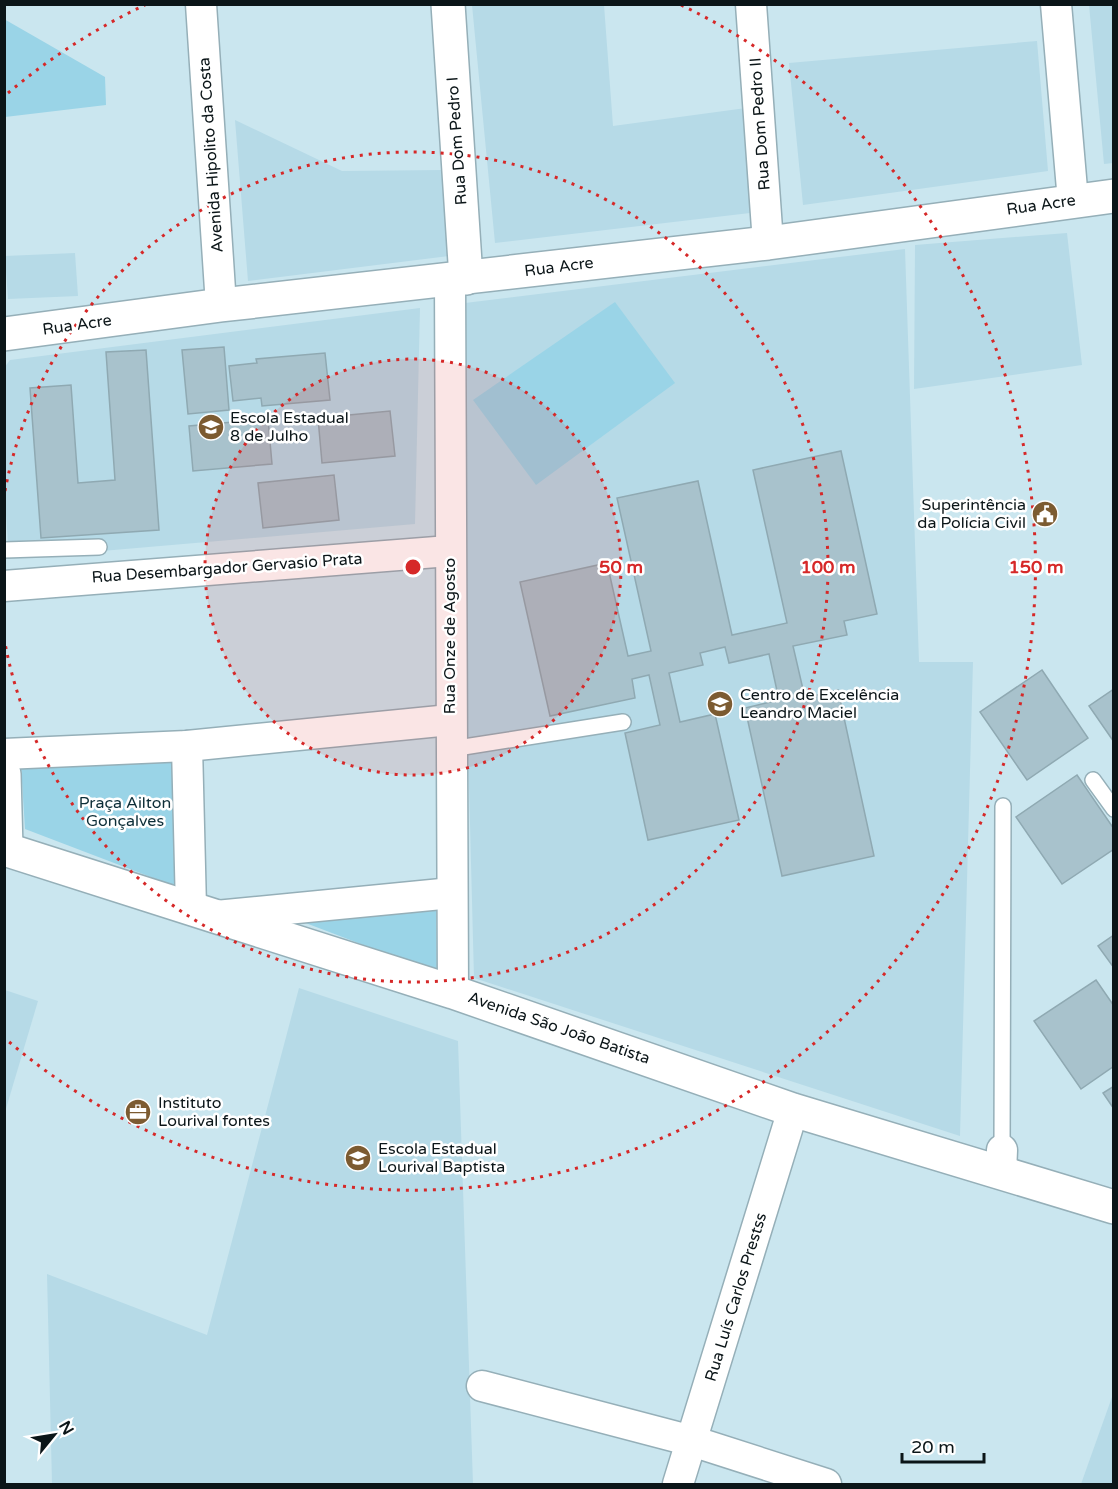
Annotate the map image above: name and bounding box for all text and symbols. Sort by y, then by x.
street label: Avenida Hipolito da Costa [194,57,228,253]
street label: Rua Dom Pedro II [745,57,775,191]
street label: Rua Dom Pedro I [443,76,471,206]
street label: Rua Acre [1005,190,1077,220]
street label: Rua Acre [523,253,595,281]
street label: Rua Acre [41,310,113,340]
place label: Escola Estadual 8 de Julho [230,408,349,446]
school or university icon: Escola Estadual 8 de Julho [196,412,226,442]
place label: Superintência da Polícia Civil [917,495,1026,533]
public building icon: Superintência da Polícia Civil [1030,499,1060,529]
street label: Rua Desembargador Gervasio Prata [91,549,363,587]
text: 50 m [599,556,643,578]
text: 100 m [800,556,856,578]
text: 150 m [1008,556,1064,578]
centre of rings [403,557,423,577]
street label: Rua Onze de Agosto [440,558,460,714]
place label: Centro de Excelência Leandro Maciel [740,685,899,723]
school or university icon: Centro de Excelência Leandro Maciel [705,689,735,719]
park label: Praça Ailton Gonçalves [79,793,171,831]
street label: Avenida São João Batista [465,987,653,1069]
place label: Instituto Lourival fontes [158,1093,270,1131]
office icon: Instituto Lourival fontes [123,1097,153,1127]
place label: Escola Estadual Lourival Baptista [378,1139,505,1177]
school or university icon: Escola Estadual Lourival Baptista [343,1143,373,1173]
street label: Rua Luís Carlos Prestss [701,1210,771,1384]
north arrow [24,1405,84,1465]
text: N [54,1417,78,1439]
scale bar [902,1426,984,1464]
text: 20 m [911,1436,955,1458]

